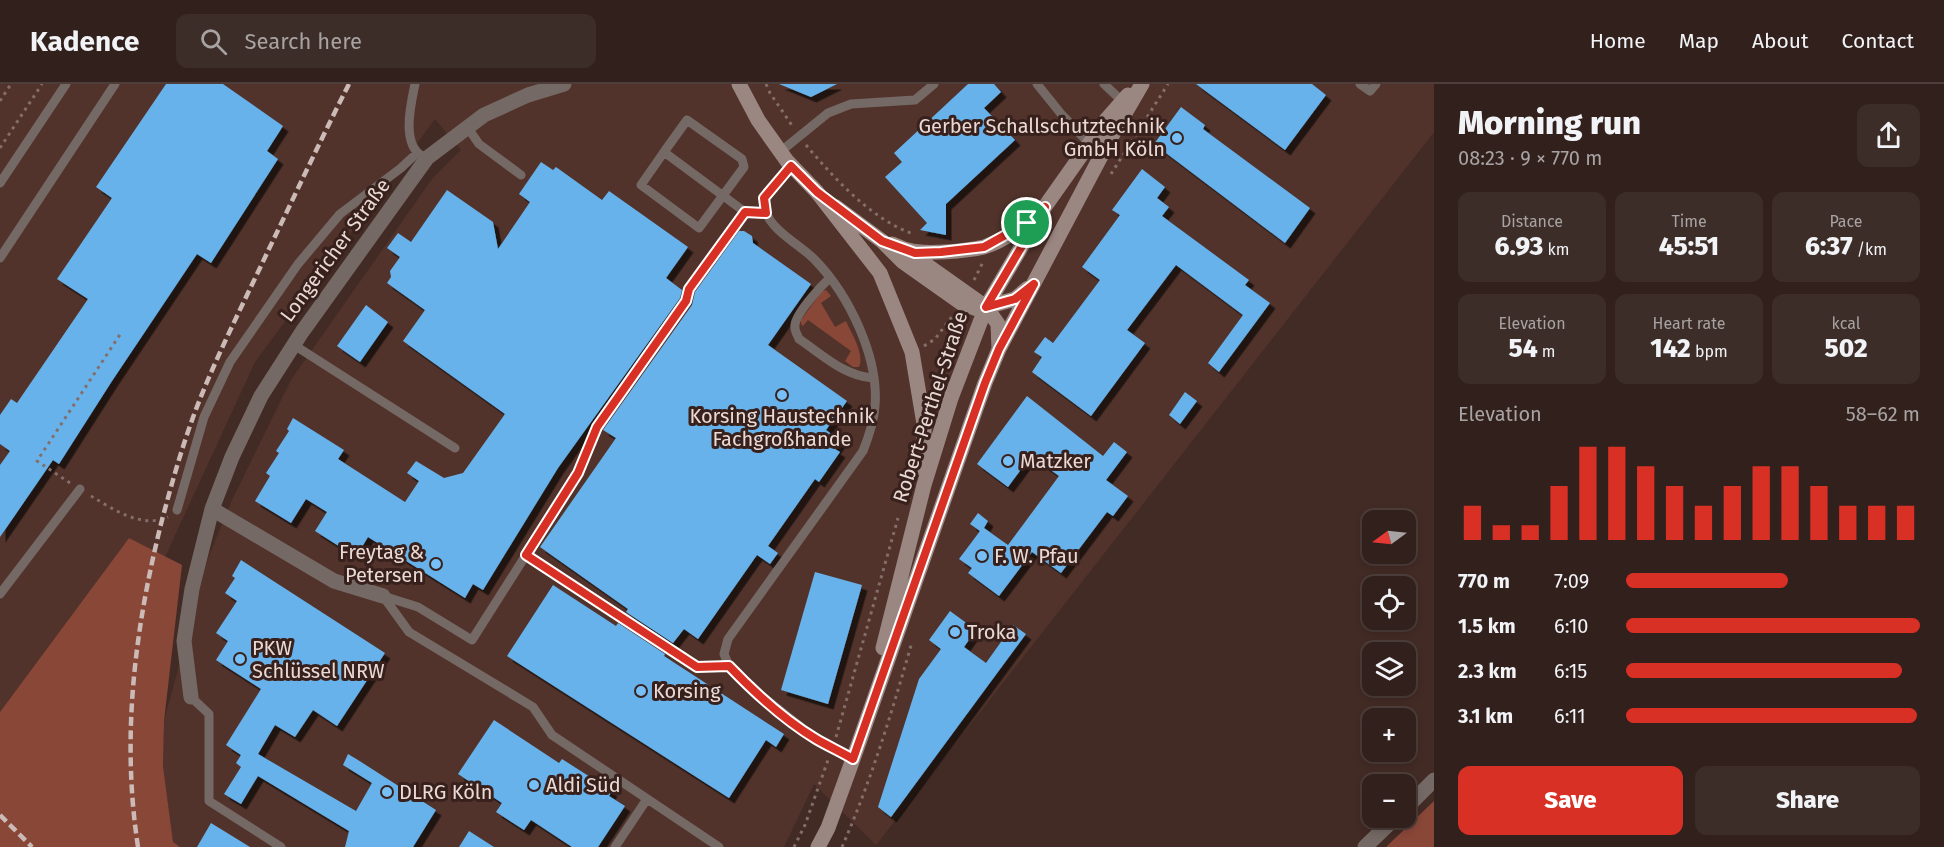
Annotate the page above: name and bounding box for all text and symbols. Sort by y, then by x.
search box [176,14,596,68]
text: Kadence [30,25,140,58]
icon: search [197,25,230,58]
text: Search here [245,28,362,55]
text: Home [1590,28,1646,54]
text: Map [1679,28,1719,54]
text: About [1752,28,1809,54]
text: Contact [1842,28,1914,54]
text: Morning run [1458,103,1641,143]
button: share [1857,104,1920,167]
place label: Gerber Schallschutztechnik GmbH Köln [918,114,1166,161]
marker: Gerber Schallschutztechnik GmbH Köln [1170,131,1184,145]
text: 08:23 · 9 × 770 m [1458,146,1602,170]
street label: Longericher Straße [275,174,395,326]
pin [1001,197,1052,248]
icon: arrive [1010,206,1043,239]
text: Distance [1501,212,1563,231]
text: Time [1671,212,1707,231]
text: Pace [1829,212,1863,231]
text: 6.93 [1495,231,1543,262]
text: 45:51 [1659,231,1719,262]
text: 6:37 [1805,231,1853,262]
text: km [1543,240,1569,259]
text: /km [1853,240,1887,259]
street label: Robert-Perthel-Straße [888,308,972,506]
text: Elevation [1498,314,1566,333]
text: Heart rate [1653,314,1725,333]
text: kcal [1832,314,1860,333]
text: 54 [1508,333,1538,364]
text: 142 [1650,333,1691,364]
text: 502 [1825,333,1867,364]
text: m [1538,342,1556,361]
text: bpm [1691,342,1728,361]
marker: Korsing Haustechnik Fachgroßhande [775,388,789,402]
text: Elevation [1458,402,1542,426]
text: 58–62 m [1846,402,1920,426]
place label: Korsing Haustechnik Fachgroßhande [689,404,875,451]
place label: Matzker [1020,449,1091,473]
marker: Matzker [1001,454,1015,468]
north arrow [1362,510,1416,564]
map controls [1362,510,1416,828]
place label: Freytag & Petersen [339,540,424,587]
place label: F. W. Pfau [994,544,1079,568]
marker: F. W. Pfau [975,549,989,563]
marker: Freytag & Petersen [429,557,443,571]
text: 770 m [1458,569,1510,593]
text: 7:09 [1554,569,1589,593]
button: locate [1362,576,1416,630]
text: 1.5 km [1458,614,1516,638]
text: 6:10 [1554,614,1588,638]
place label: Troka [967,620,1016,644]
marker: Troka [948,625,962,639]
place label: PKW Schlüssel NRW [252,636,385,683]
button: layers [1362,642,1416,696]
marker: PKW Schlüssel NRW [233,652,247,666]
text: 2.3 km [1458,659,1517,683]
text: 6:15 [1554,659,1587,683]
place label: Korsing [653,679,721,703]
marker: Korsing [634,684,648,698]
text: 3.1 km [1458,704,1513,728]
text: 6:11 [1554,704,1586,728]
button: + [1362,708,1416,762]
button: Save [1458,766,1683,835]
button: Share [1695,766,1920,835]
place label: Aldi Süd [546,773,621,797]
button: − [1362,774,1416,828]
marker: Aldi Süd [527,778,541,792]
place label: DLRG Köln [399,780,492,804]
marker: DLRG Köln [380,785,394,799]

